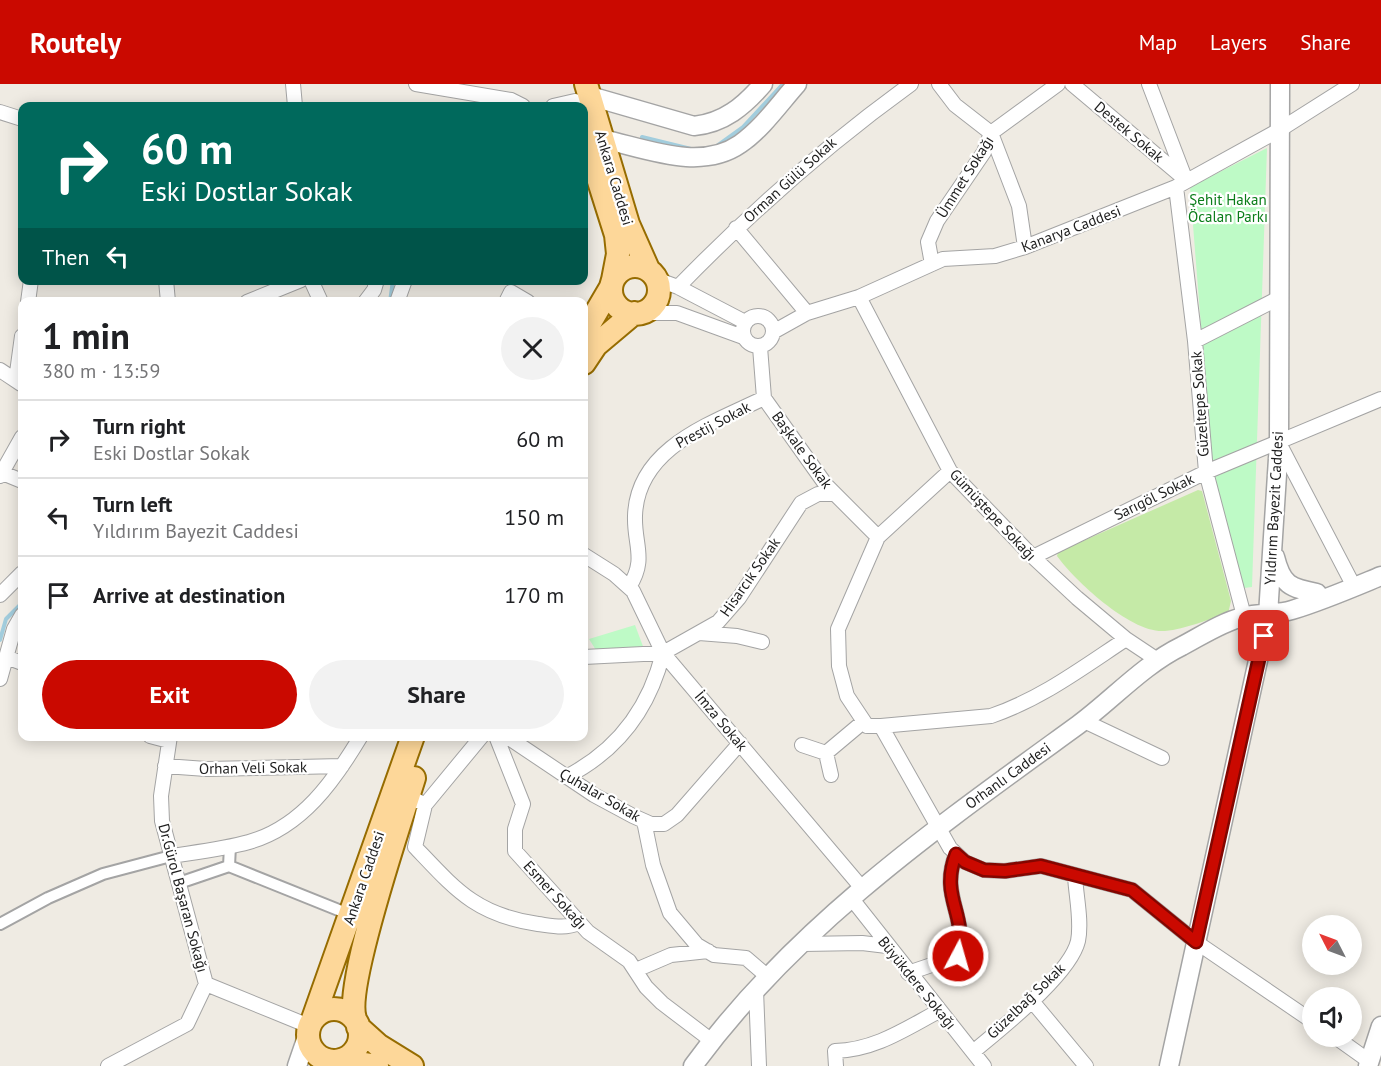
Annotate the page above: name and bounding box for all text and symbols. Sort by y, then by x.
text: Routely [30,24,121,61]
text: Map [1139,29,1177,56]
text: Layers [1210,29,1267,56]
text: Share [1300,29,1351,56]
street label: Destek Sokak [1091,97,1169,167]
text: 60 m [141,121,233,176]
icon: right [42,126,120,204]
street label: Ankara Caddesi [591,128,638,227]
street label: Orman Gülü Sokak [739,132,841,226]
street label: Ümmet Sokağı [932,132,997,221]
text: Eski Dostlar Sokak [141,174,353,208]
park label: Şehit Hakan Öcalan Parkı [1188,190,1268,226]
street label: Kanarya Caddesi [1018,201,1123,256]
icon: left [101,240,134,273]
text: Then [42,243,89,271]
text: 1 min [42,312,130,359]
button: close [501,317,564,380]
street label: Güzeltepe Sokak [1186,350,1213,457]
text: 380 m · 13:59 [42,358,160,384]
street label: Prestij Sokak [672,397,754,452]
street label: Başkale Sokak [768,407,837,493]
text: Turn right [93,412,185,440]
icon: right [42,423,75,456]
text: 60 m [516,425,564,453]
street label: Yıldırım Bayezit Caddesi [1260,430,1287,586]
text: Eski Dostlar Sokak [93,440,250,466]
street label: Gümüştepe Sokağı [946,465,1041,565]
street label: Sarıgöl Sokak [1111,469,1198,524]
text: Turn left [93,490,173,518]
icon: left [42,501,75,534]
text: 150 m [504,503,564,531]
text: Yıldırım Bayezit Caddesi [93,518,299,544]
street label: Hisarcık Sokak [715,533,784,620]
icon: arrive [42,579,75,612]
text: Arrive at destination [93,581,285,609]
text: 170 m [504,581,564,609]
pin [1238,610,1289,661]
icon: arrive [1247,619,1280,652]
button: Exit [42,660,297,729]
button: Share [309,660,564,729]
street label: İmza Sokak [691,687,752,755]
street label: Orhanlı Caddesi [961,738,1054,813]
street label: Orhan Veli Sokak [199,757,308,778]
street label: Çuhalar Sokak [556,764,645,826]
street label: Dr.Gürol Başaran Sokağı [154,821,213,974]
street label: Ankara Caddesi [339,828,388,927]
street label: Esmer Sokağı [520,856,591,933]
north arrow [1302,915,1362,975]
map controls [1302,915,1362,1047]
position arrow [926,924,990,988]
street label: Büyükdere Sokağı [874,932,961,1033]
street label: Güzelbağ Sokak [983,958,1069,1043]
button: sound [1302,987,1362,1047]

